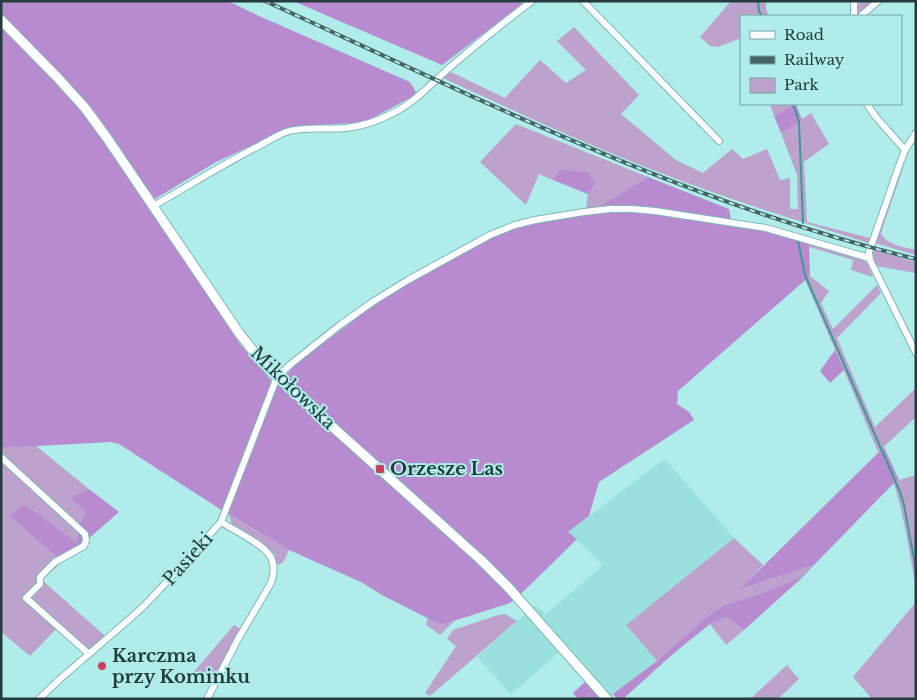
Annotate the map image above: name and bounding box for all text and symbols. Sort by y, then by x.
legend [740,15,902,105]
text: Road [784,25,824,44]
text: Railway [784,50,845,69]
text: Park [784,75,820,94]
street label: Mikołowska [246,342,340,434]
place label: Orzesze Las [390,458,503,480]
marker: Orzesze Las [374,463,386,475]
street label: Pasieki [158,528,218,590]
place label: Karczma przy Kominku [112,645,250,688]
marker: Karczma przy Kominku [96,660,108,672]

